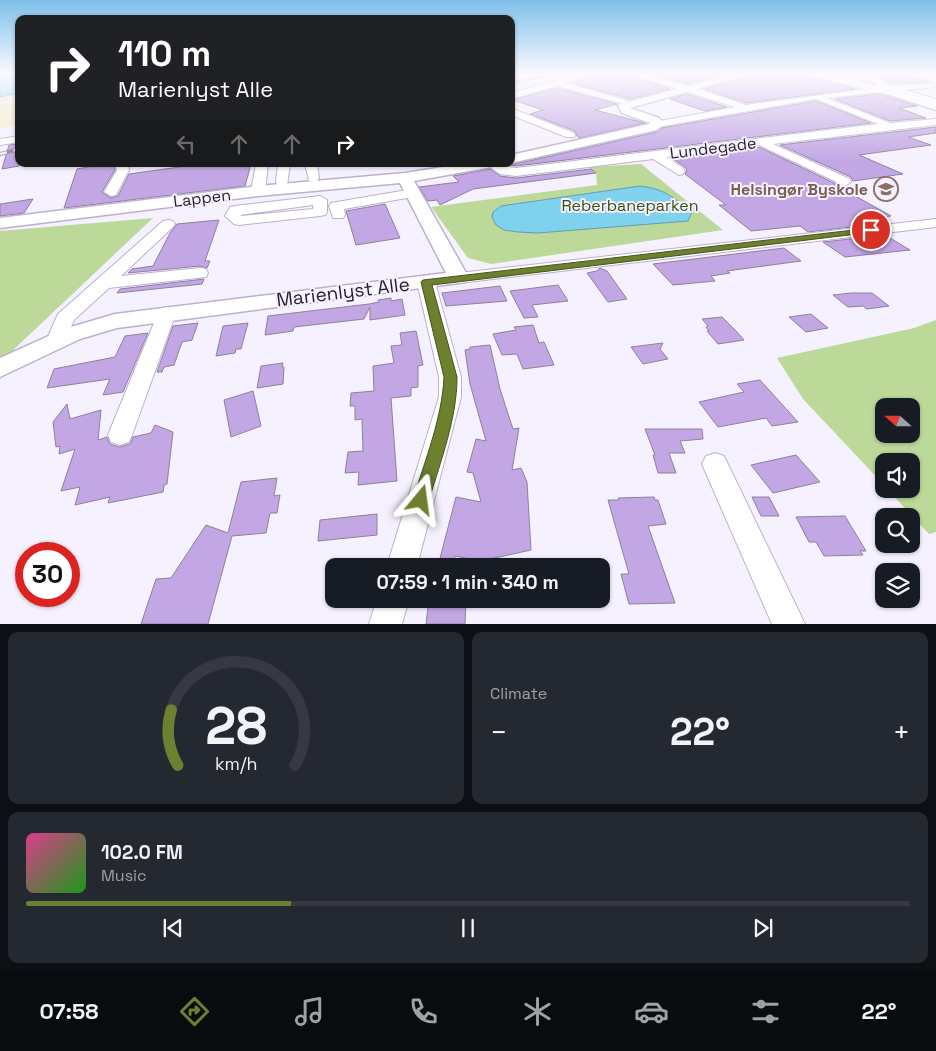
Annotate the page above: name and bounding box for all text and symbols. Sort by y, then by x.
text: 110 m [118,32,211,76]
icon: right [35,35,100,100]
text: Marienlyst Alle [118,75,273,103]
icon: left [172,130,200,158]
icon: ahead [225,130,253,158]
icon: ahead [278,130,306,158]
icon: right [331,130,359,158]
street label: Lundegade [669,132,757,164]
school or university icon: Helsingør Byskole [873,176,899,202]
place label: Helsingør Byskole [730,179,868,200]
street label: Lappen [172,184,232,212]
park label: Reberbaneparken [561,195,699,216]
pin [850,209,892,251]
icon: arrive [857,216,885,244]
street label: Marienlyst Alle [275,271,411,313]
north arrow [875,398,920,442]
map controls [875,398,920,608]
button: sound [875,453,920,498]
position arrow [394,473,446,525]
button: search [875,508,920,553]
speed limit sign: 30 [15,542,80,607]
button: layers [875,563,920,608]
text: 07:59 · 1 min · 340 m [376,570,559,595]
text: Climate [490,683,547,704]
text: 28 [205,693,267,759]
text: 22° [670,708,730,756]
text: − [490,714,507,750]
text: + [893,714,910,750]
text: km/h [215,752,257,775]
text: 102.0 FM [101,840,183,865]
text: Music [101,865,147,886]
icon: previous [159,914,187,942]
icon: pause [454,914,482,942]
icon: next [749,914,777,942]
icon: directions [177,994,212,1029]
icon: music [292,994,327,1029]
icon: phone [406,994,441,1029]
icon: climate [520,994,555,1029]
icon: car [634,994,669,1029]
icon: filters [748,994,783,1029]
text: 07:58 [40,997,98,1025]
text: 22° [862,997,896,1025]

